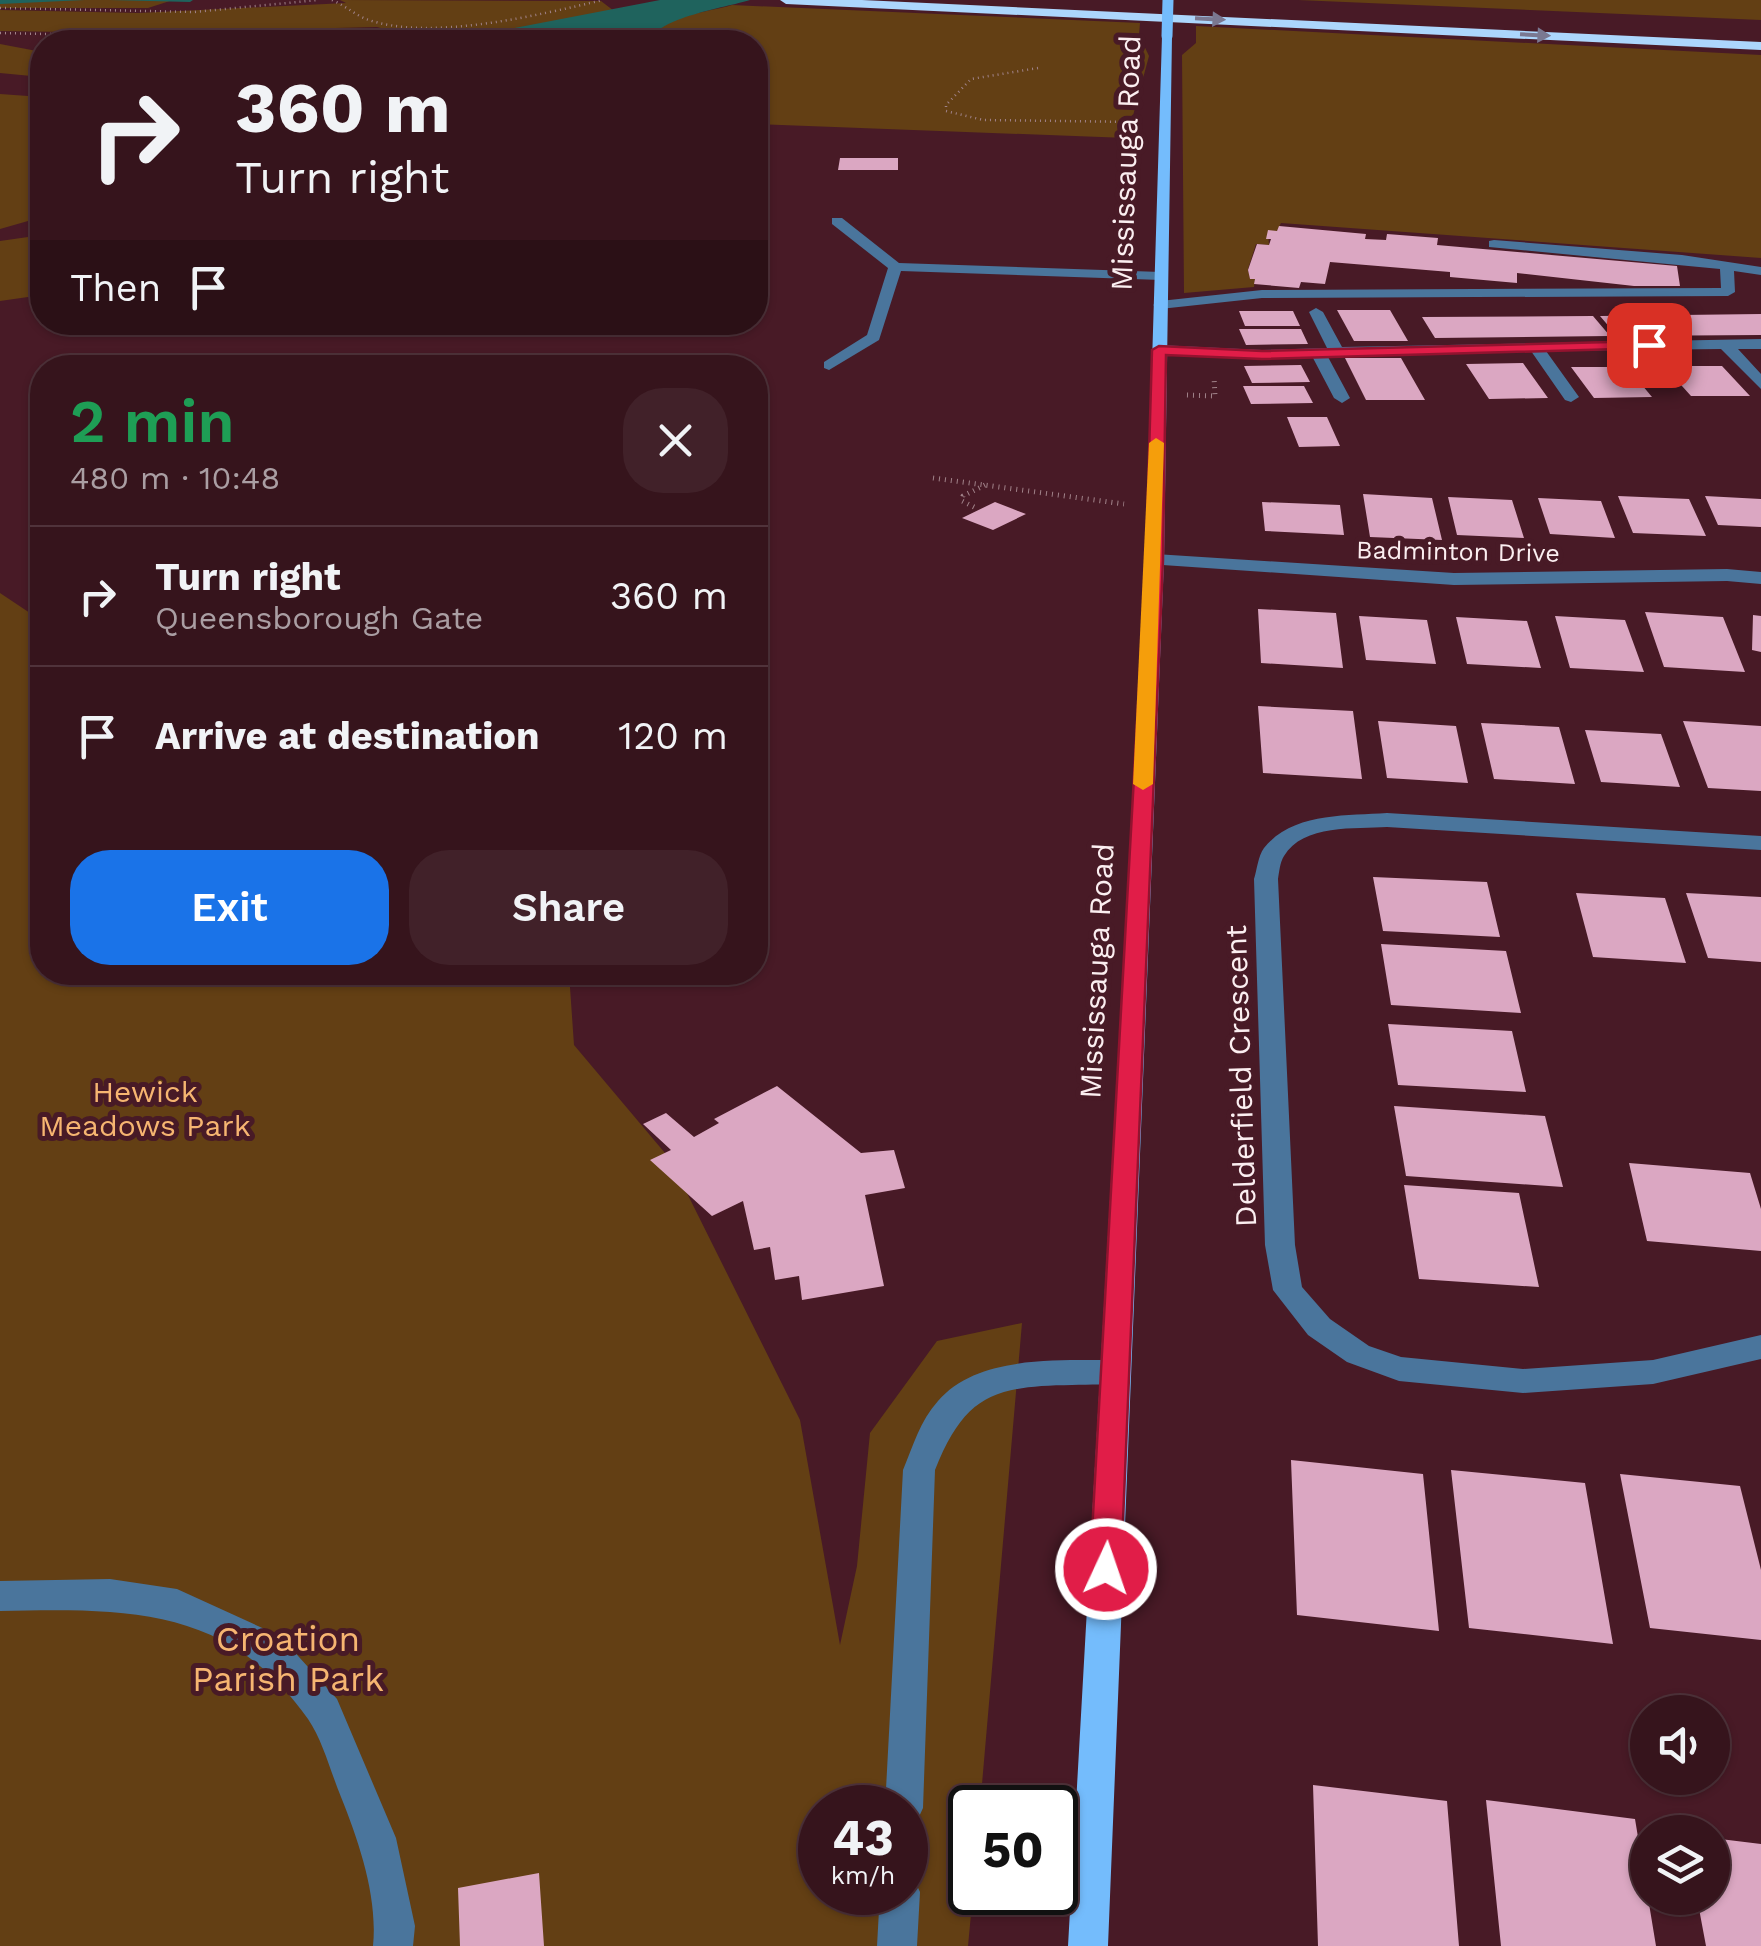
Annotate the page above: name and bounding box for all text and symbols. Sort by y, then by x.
one-way arrow [1195,11,1227,27]
one-way arrow [1519,27,1551,43]
street label: Mississauga Road [1104,34,1147,292]
text: 360 m [235,67,451,149]
icon: right [70,70,200,200]
text: Turn right [235,151,449,204]
icon: arrive [181,260,236,315]
text: Then [70,266,161,310]
pin [1607,303,1692,388]
icon: arrive [1622,318,1677,373]
text: 2 min [70,386,235,457]
button: close [623,388,728,493]
text: 480 m · 10:48 [70,459,280,497]
street label: Badminton Drive [1356,535,1560,568]
text: Turn right [155,555,341,599]
icon: right [70,569,125,624]
text: 360 m [610,574,728,618]
text: Queensborough Gate [155,599,483,637]
icon: arrive [70,709,125,764]
text: Arrive at destination [155,714,540,758]
text: 120 m [618,714,728,758]
street label: Mississauga Road [1072,842,1121,1100]
button: Exit [70,850,389,965]
button: Share [409,850,728,965]
street label: Delderfield Crescent [1218,924,1263,1228]
park label: Hewick Meadows Park [39,1074,251,1143]
position arrow [1054,1517,1158,1621]
park label: Croation Parish Park [192,1618,384,1700]
map controls [1630,1695,1730,1915]
button: sound [1630,1695,1730,1795]
speed limit sign: 50 [948,1785,1078,1915]
text: 43 [832,1808,894,1867]
button: layers [1630,1815,1730,1915]
text: km/h [831,1861,895,1890]

